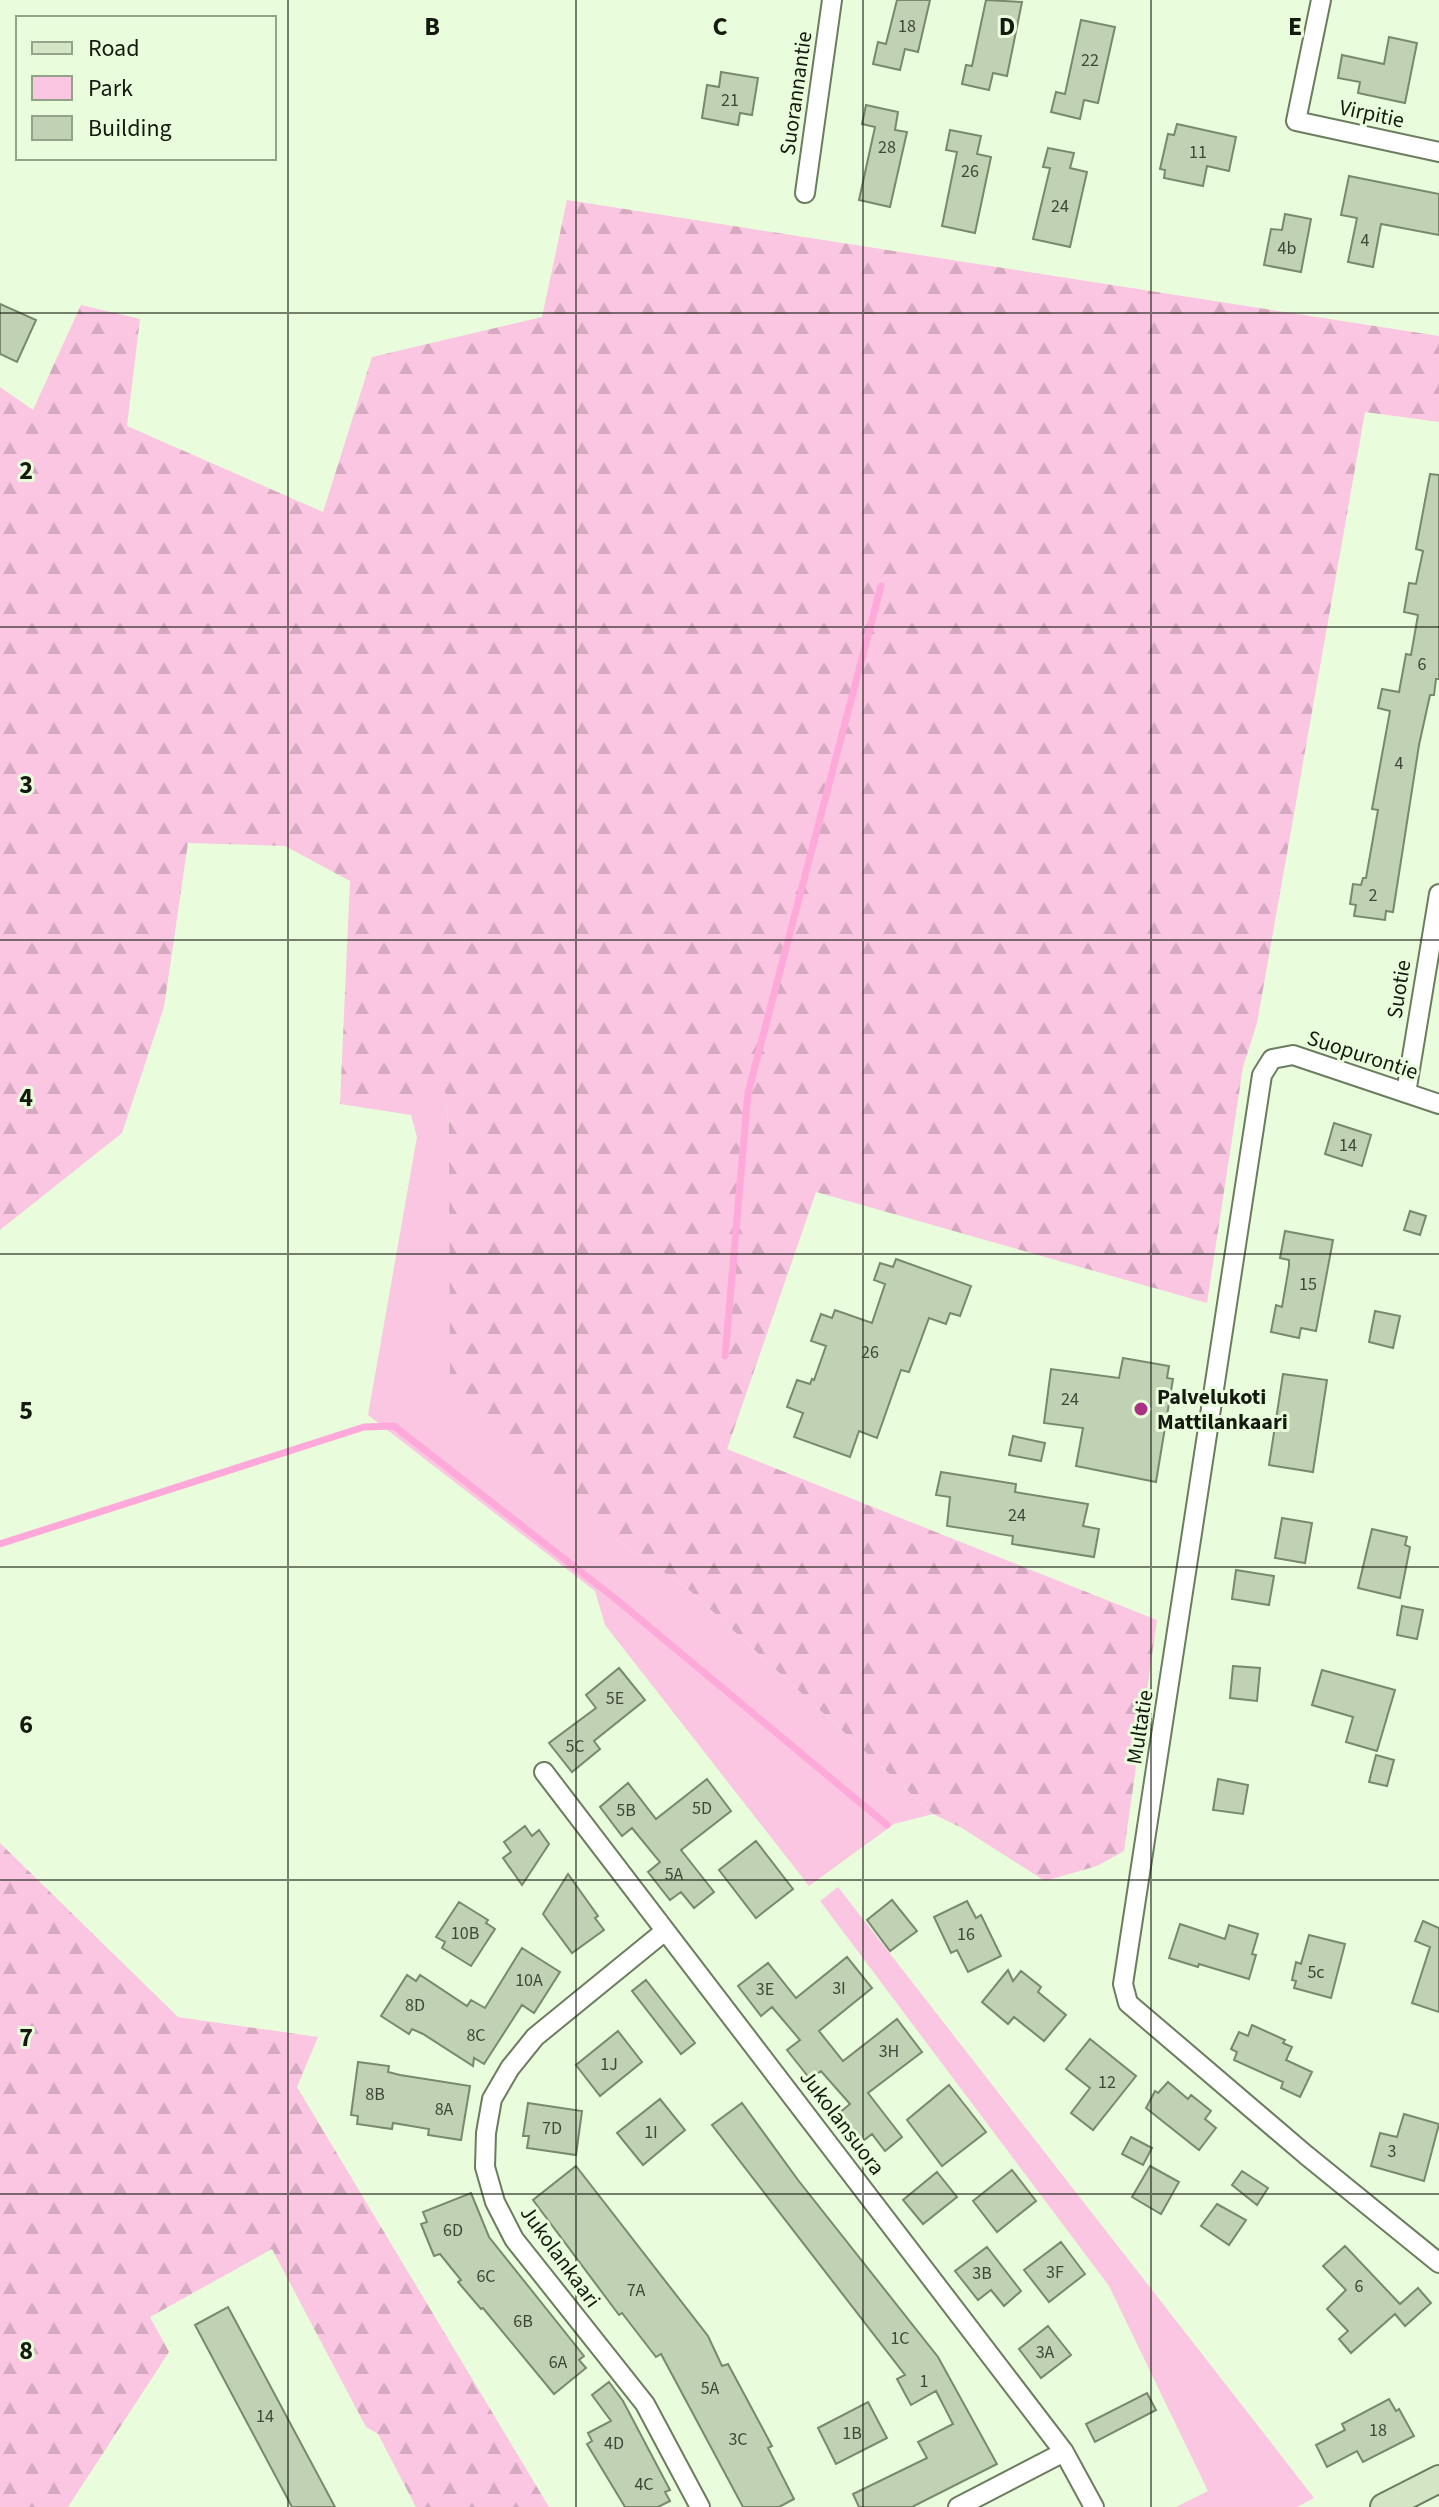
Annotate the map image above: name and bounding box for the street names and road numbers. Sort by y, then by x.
street label: Suorannantie [771,29,821,157]
street label: Virpitie [1336,91,1407,136]
street label: Suotie [1379,957,1419,1021]
street label: Suopurontie [1303,1022,1422,1088]
street label: Multatie [1118,1687,1162,1767]
street label: Jukolansuora [792,2063,893,2182]
street label: Jukolankaari [512,2199,608,2314]

